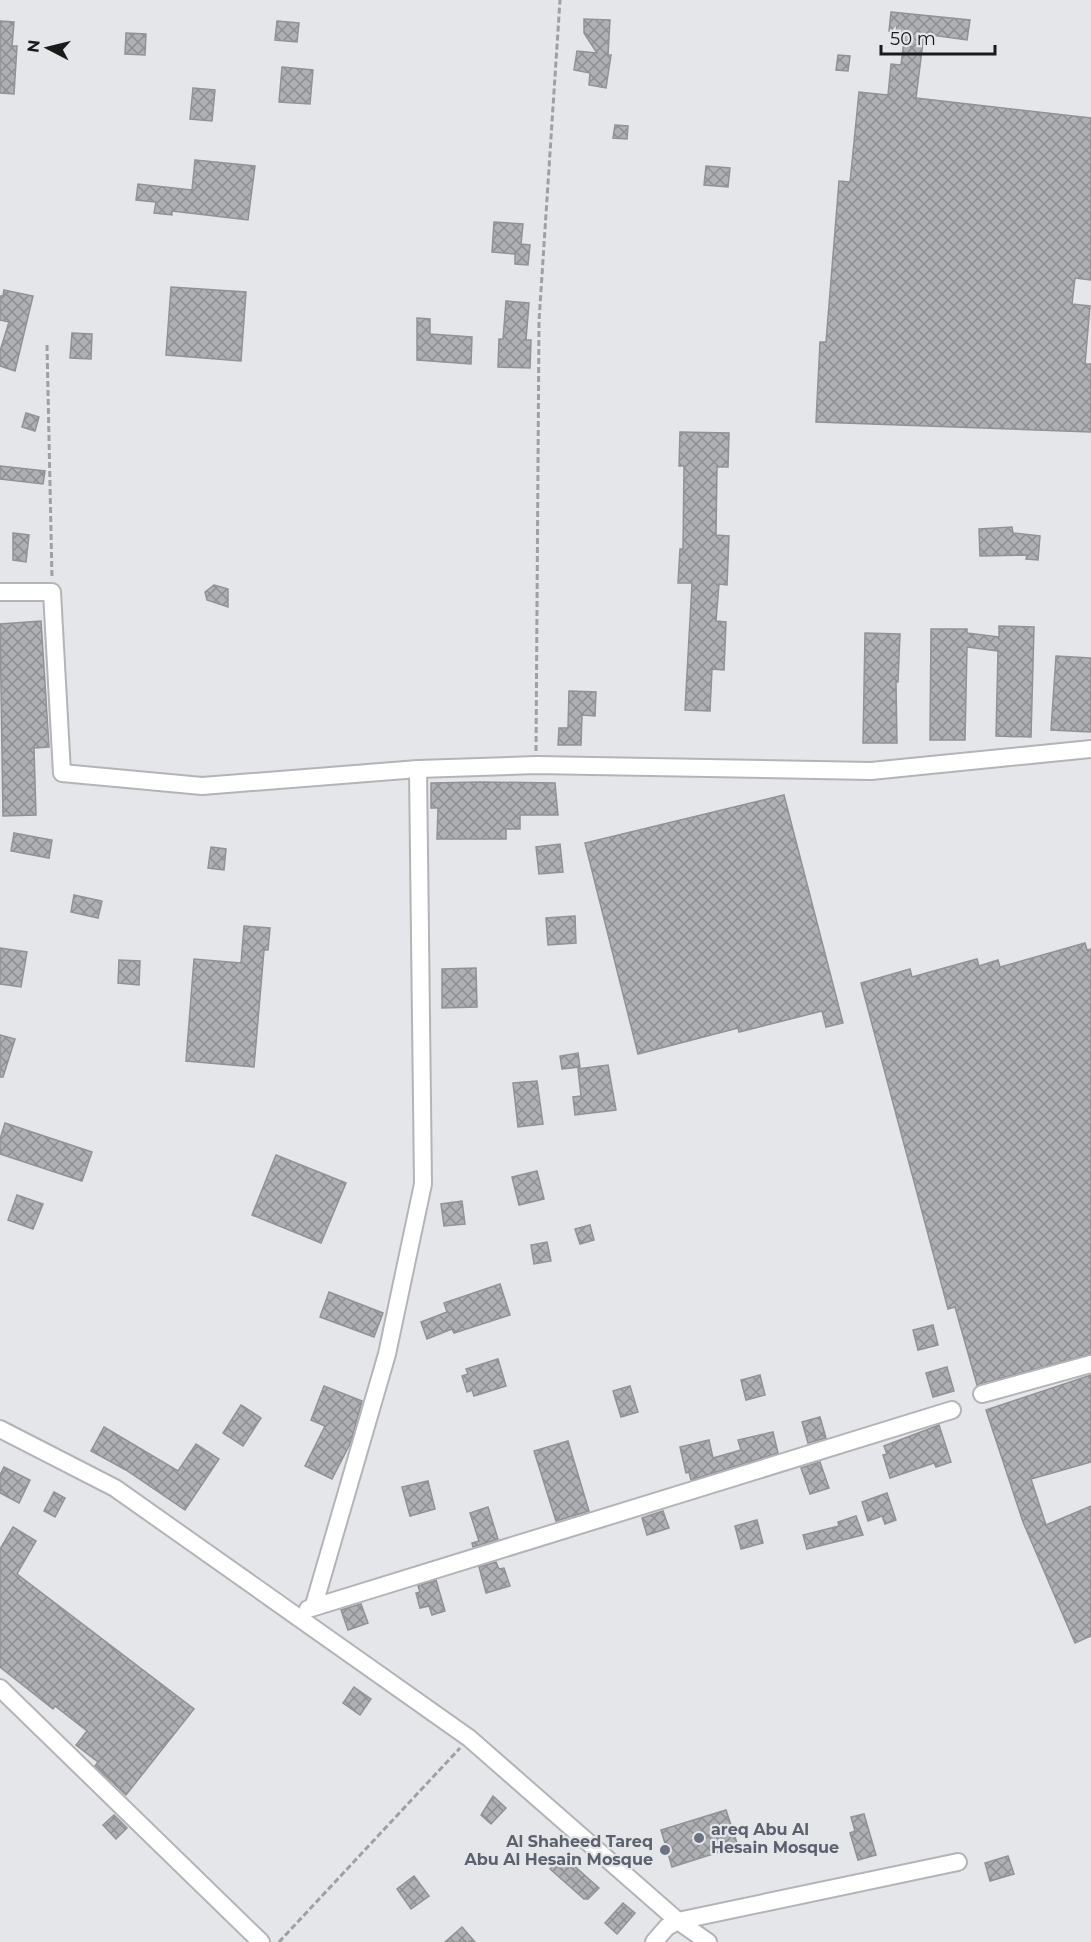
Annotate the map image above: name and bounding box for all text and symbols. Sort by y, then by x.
north arrow [18,18,78,78]
scale bar [881,18,995,56]
text: 50 m [890,28,936,50]
text: N [23,39,44,54]
place label: areq Abu Al Hesain Mosque [711,1820,839,1857]
marker: areq Abu Al Hesain Mosque [692,1831,706,1845]
place label: Al Shaheed Tareq Abu Al Hesain Mosque [463,1832,653,1869]
marker: Al Shaheed Tareq Abu Al Hesain Mosque [658,1843,672,1857]

